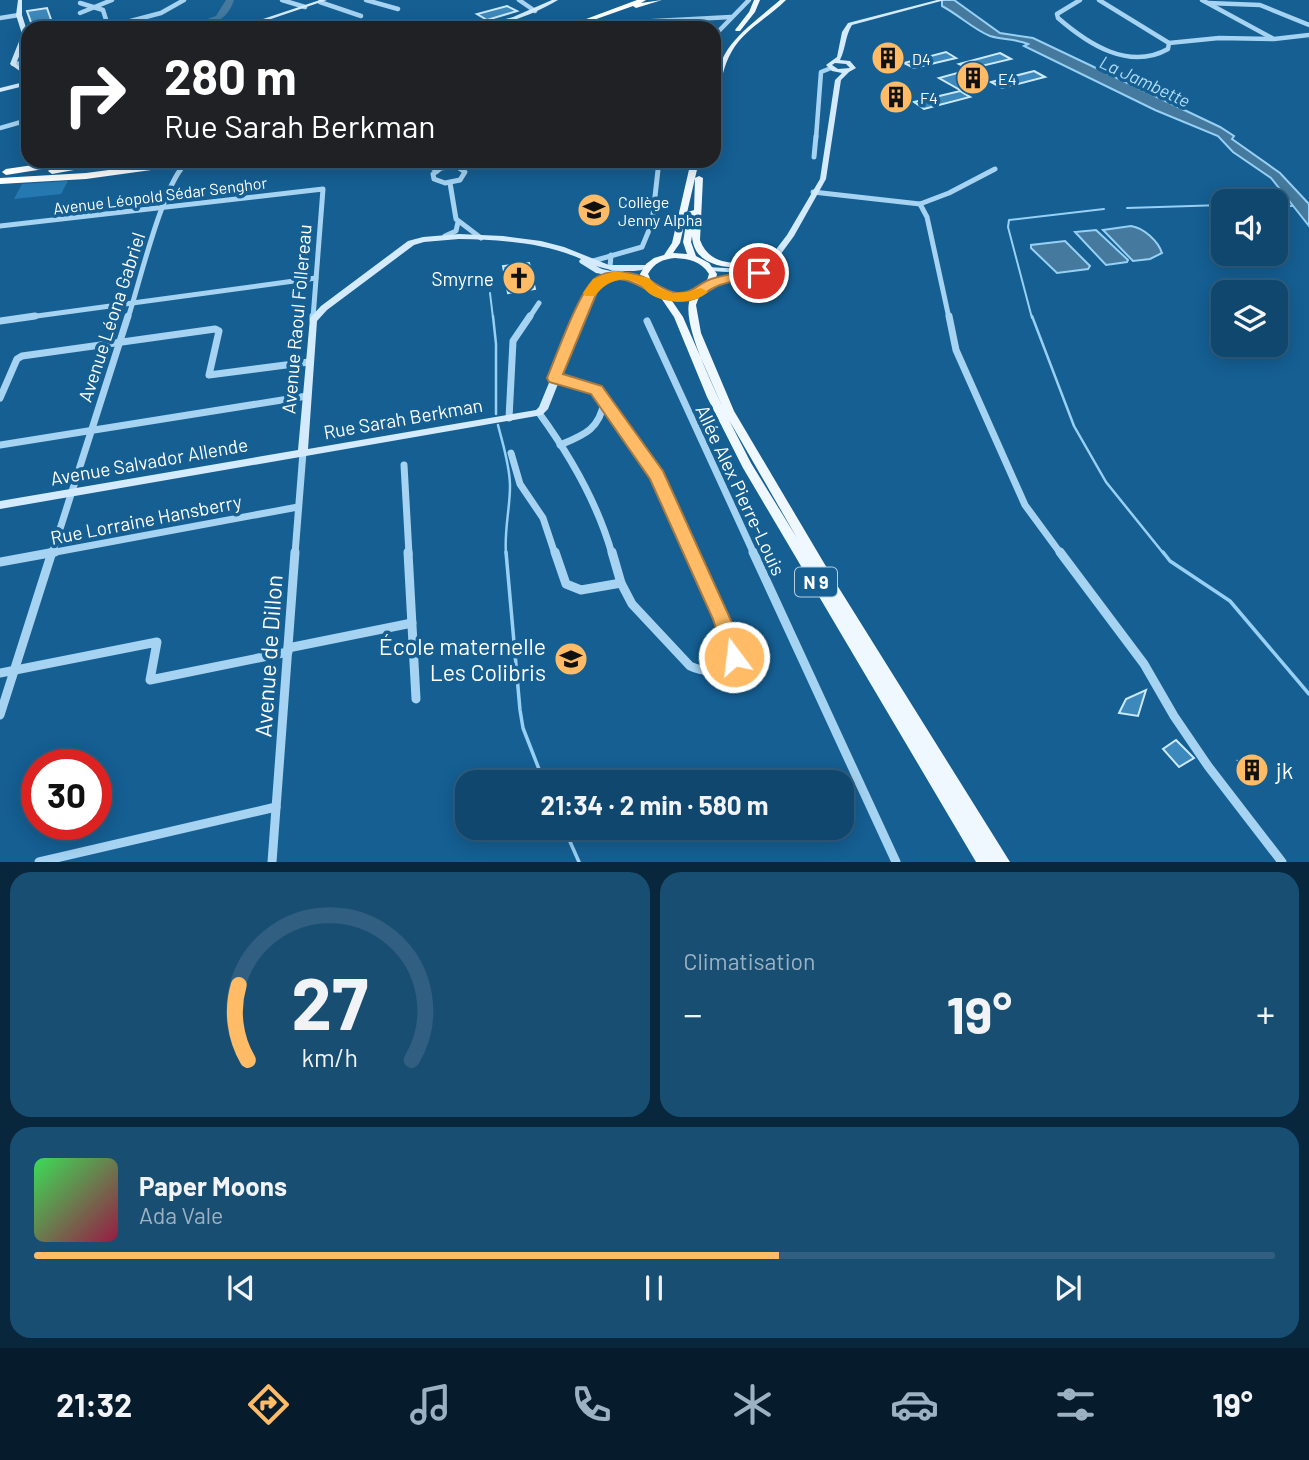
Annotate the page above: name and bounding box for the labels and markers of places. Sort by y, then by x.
building icon: D4 [869,39,907,77]
place label: D4 [912,49,931,68]
building icon: E4 [954,59,992,97]
place label: E4 [998,69,1017,88]
building icon: F4 [877,78,915,116]
place label: F4 [920,88,938,107]
school or university icon: Collège Jenny Alpha [575,191,613,229]
place label: Collège Jenny Alpha [618,192,702,229]
pin [729,243,789,303]
church icon: Smyrne [500,259,538,297]
place label: Smyrne [431,267,494,290]
place label: École maternelle Les Colibris [379,632,546,686]
school or university icon: École maternelle Les Colibris [552,640,590,678]
building icon: jk [1233,751,1271,789]
place label: jk [1275,756,1293,784]

